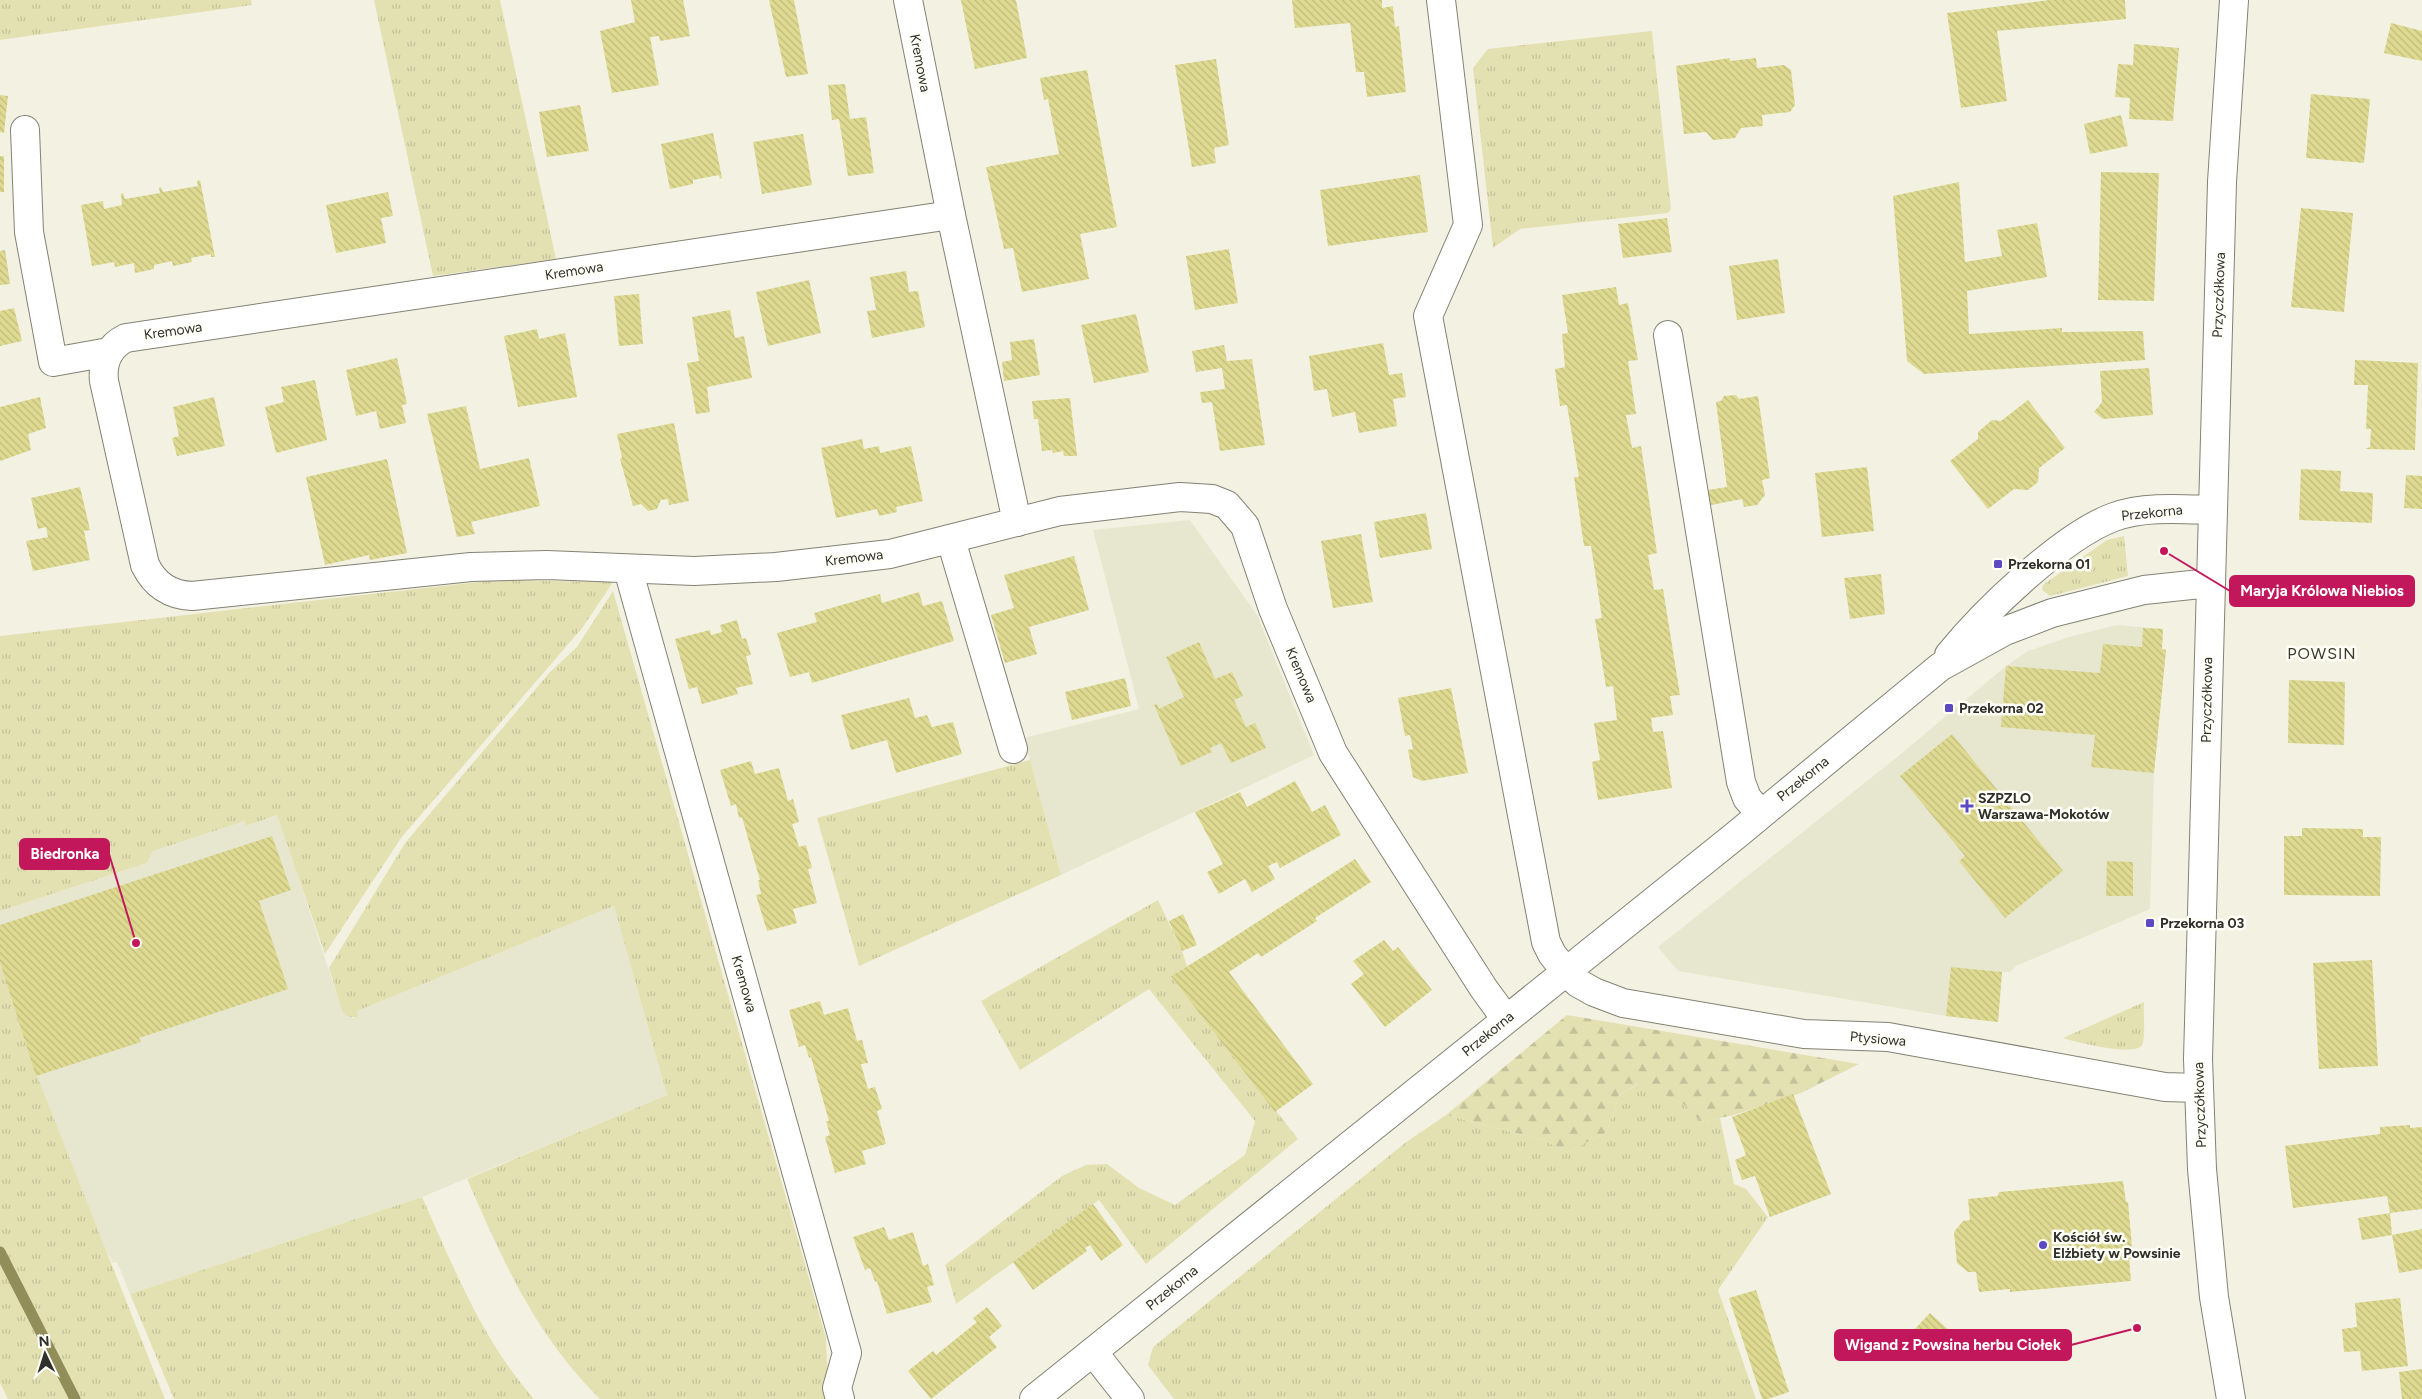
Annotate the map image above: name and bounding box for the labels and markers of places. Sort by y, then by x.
place label: Przekorna 01 [2008,556,2091,573]
marker: Przekorna 01 [1992,558,2004,570]
callout: Maryja Królowa Niebios [2230,576,2414,606]
place label: Przekorna 02 [1959,700,2044,717]
marker: Przekorna 02 [1943,702,1955,714]
place label: SZPZLO Warszawa-Mokotów [1978,790,2110,823]
marker: SZPZLO Warszawa-Mokotów [1960,799,1974,813]
callout: Biedronka [20,839,109,869]
place label: Przekorna 03 [2160,915,2245,932]
marker: Przekorna 03 [2144,917,2156,929]
place label: Kościół św. Elżbiety w Powsinie [2053,1229,2181,1262]
marker: Kościół św. Elżbiety w Powsinie [2037,1239,2049,1251]
callout: Wigand z Powsina herbu Ciołek [1835,1330,2071,1360]

